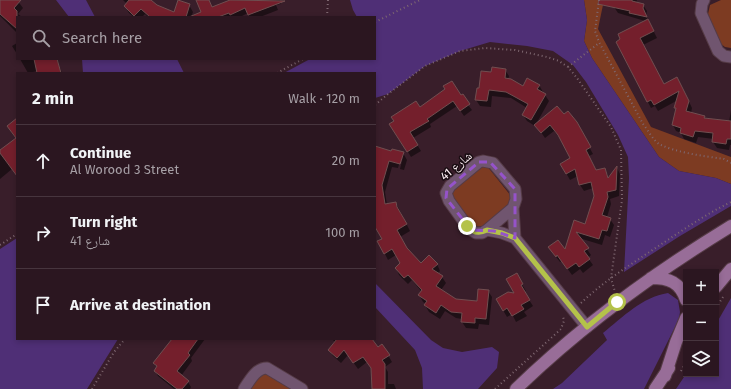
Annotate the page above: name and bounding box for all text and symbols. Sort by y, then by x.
search box [16,16,376,60]
icon: search [30,27,52,49]
text: Search here [62,29,142,47]
text: 2 min [32,88,74,109]
text: Walk · 120 m [288,91,360,106]
text: Continue [70,144,131,162]
street label: شارع 41 [437,149,475,184]
icon: ahead [32,150,54,172]
text: 20 m [332,153,360,168]
text: Al Worood 3 Street [70,162,179,177]
text: Turn right [70,213,137,231]
route end [458,217,476,235]
icon: right [32,222,54,244]
text: 100 m [325,225,360,240]
text: شارع 41 [70,233,110,248]
map controls [683,269,719,377]
button: + [683,269,719,305]
route start [608,293,626,311]
icon: arrive [32,294,54,316]
text: Arrive at destination [70,296,211,314]
button: − [683,305,719,341]
button: layers [683,341,719,377]

